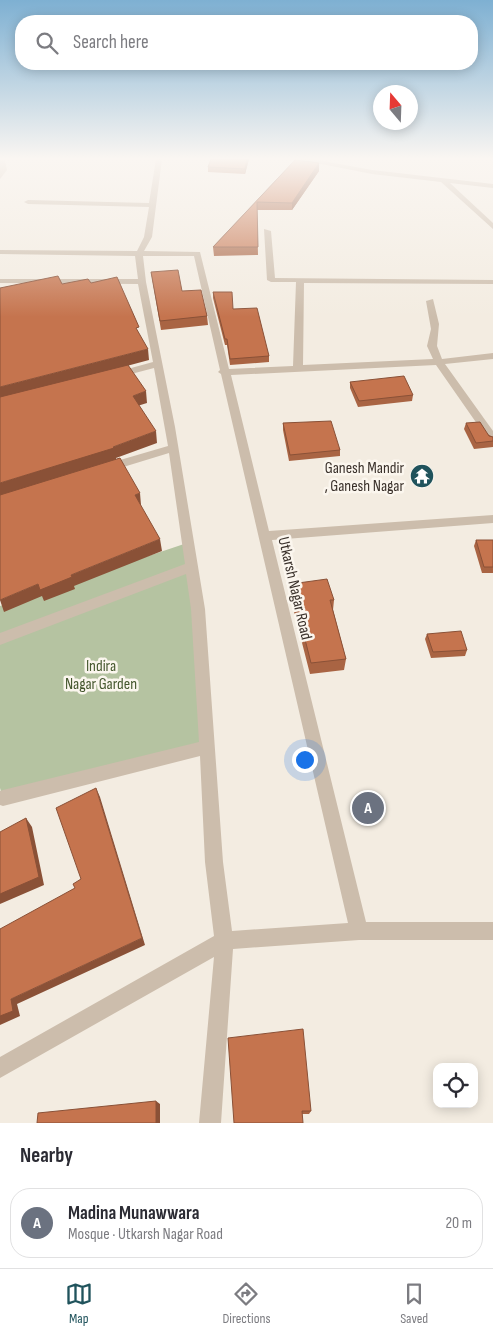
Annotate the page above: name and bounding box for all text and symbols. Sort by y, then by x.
search box [15,15,478,70]
icon: search [33,29,61,57]
text: Search here [73,31,149,54]
north arrow [373,85,418,130]
place label: Ganesh Mandir , Ganesh Nagar [325,459,404,496]
temple icon: Ganesh Mandir , Ganesh Nagar [409,463,435,489]
street label: Utkarsh Nagar Road [273,535,316,642]
park label: Indira Nagar Garden [65,657,137,694]
your location [292,747,318,773]
pin: A [352,789,384,827]
map controls [433,1063,478,1108]
button: locate [433,1063,478,1108]
text: Nearby [20,1143,73,1168]
text: Madina Munawwara [68,1202,199,1225]
text: A [33,1214,41,1233]
text: 20 m [445,1214,472,1233]
text: Mosque · Utkarsh Nagar Road [68,1225,223,1244]
tab: Map [65,1280,93,1327]
tab: Directions [222,1280,271,1327]
tab: Saved [400,1280,428,1327]

